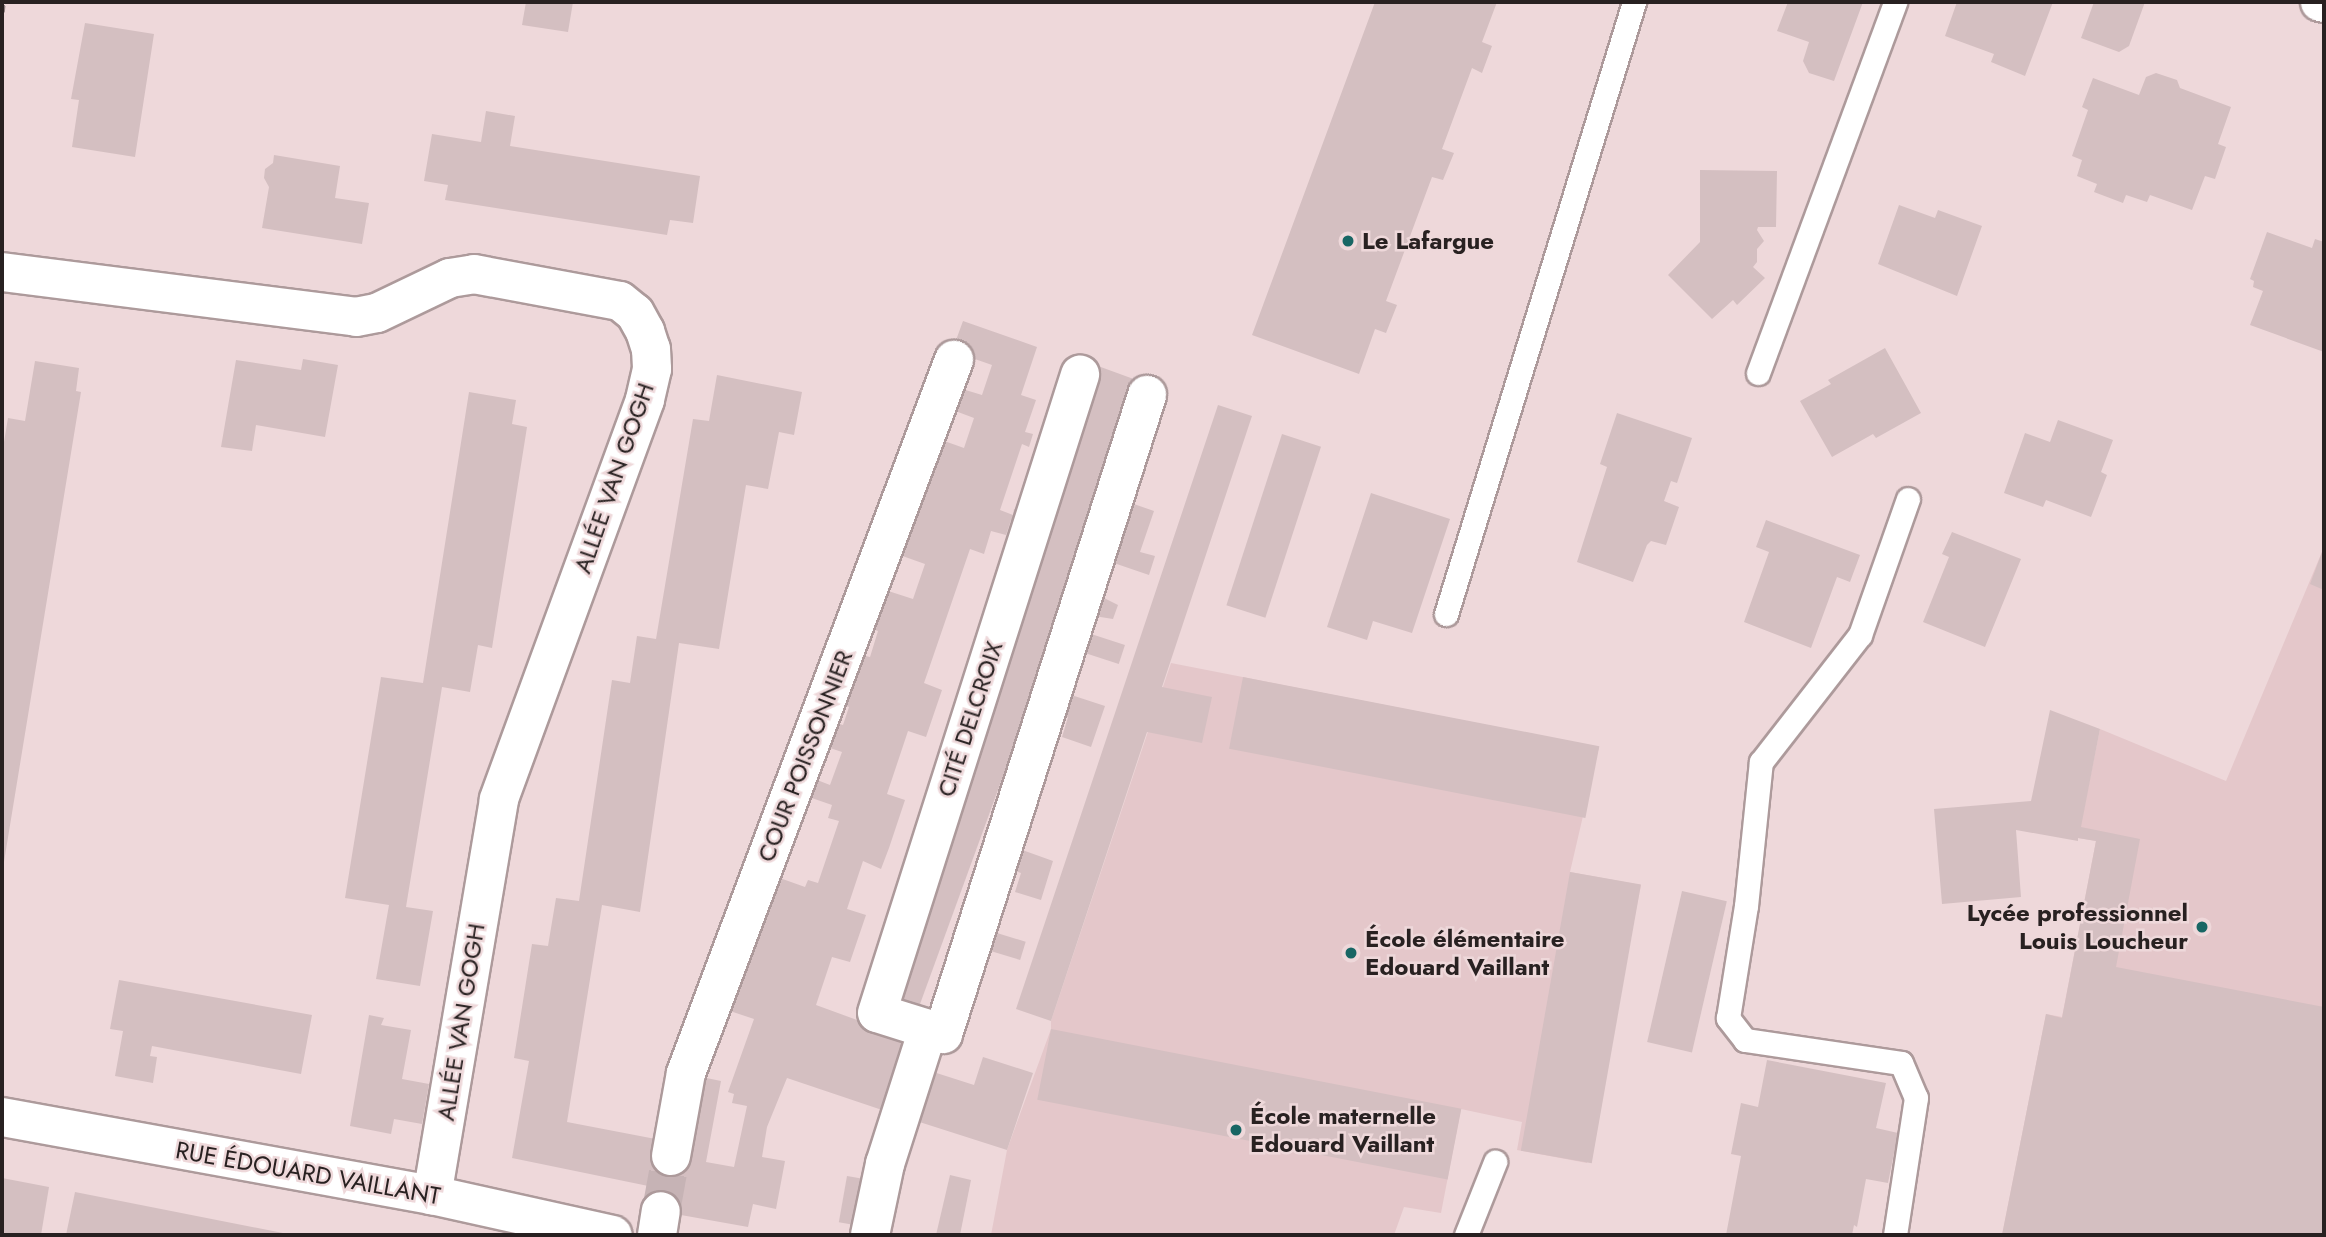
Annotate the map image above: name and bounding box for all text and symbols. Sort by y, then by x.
place label: Le Lafargue [1362,227,1494,255]
marker: Le Lafargue [1340,233,1356,249]
street label: ALLÉE VAN GOGH [568,379,660,577]
street label: CITÉ DELCROIX [931,638,1009,800]
street label: COUR POISSONNIER [751,646,859,866]
place label: Lycée professionnel Louis Loucheur [1967,899,2188,955]
marker: Lycée professionnel Louis Loucheur [2194,919,2210,935]
street label: ALLÉE VAN GOGH [431,921,491,1123]
place label: École élémentaire Edouard Vaillant [1365,925,1565,981]
marker: École élémentaire Edouard Vaillant [1343,945,1359,961]
place label: École maternelle Edouard Vaillant [1250,1102,1436,1158]
marker: École maternelle Edouard Vaillant [1228,1122,1244,1138]
street label: RUE ÉDOUARD VAILLANT [173,1136,443,1210]

